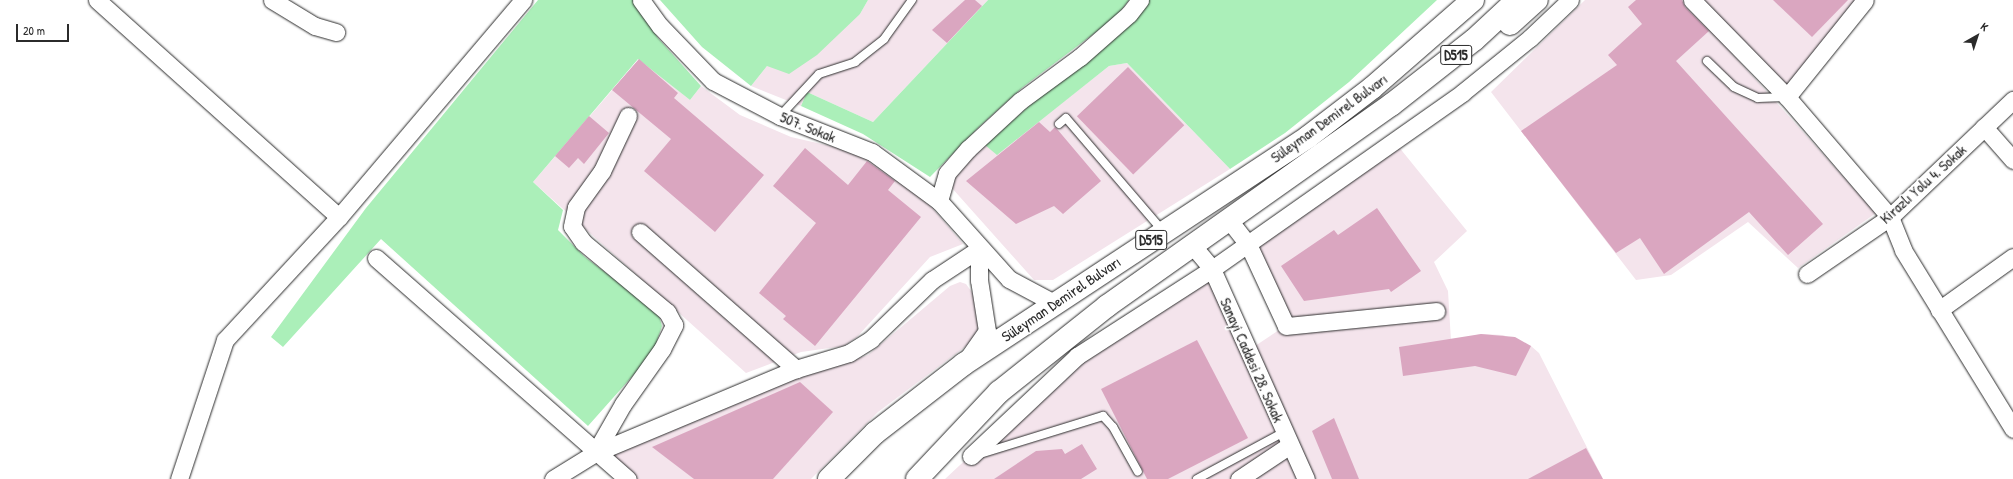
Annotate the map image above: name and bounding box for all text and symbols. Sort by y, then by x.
scale bar [18,16,71,42]
north arrow [1957,16,1997,56]
text: K [1978,19,1991,34]
text: 20 m [23,22,45,39]
road number: D515 [1440,43,1472,67]
street label: Süleyman Demirel Bulvarı [1267,70,1391,166]
street label: 507. Sokak [778,108,838,146]
street label: Kirazlı Yolu 4. Sokak [1876,141,1970,227]
road number: D515 [1135,228,1167,252]
street label: Süleyman Demirel Bulvarı [998,252,1124,346]
street label: Sanayi Caddesi 28. Sokak [1216,295,1288,425]

